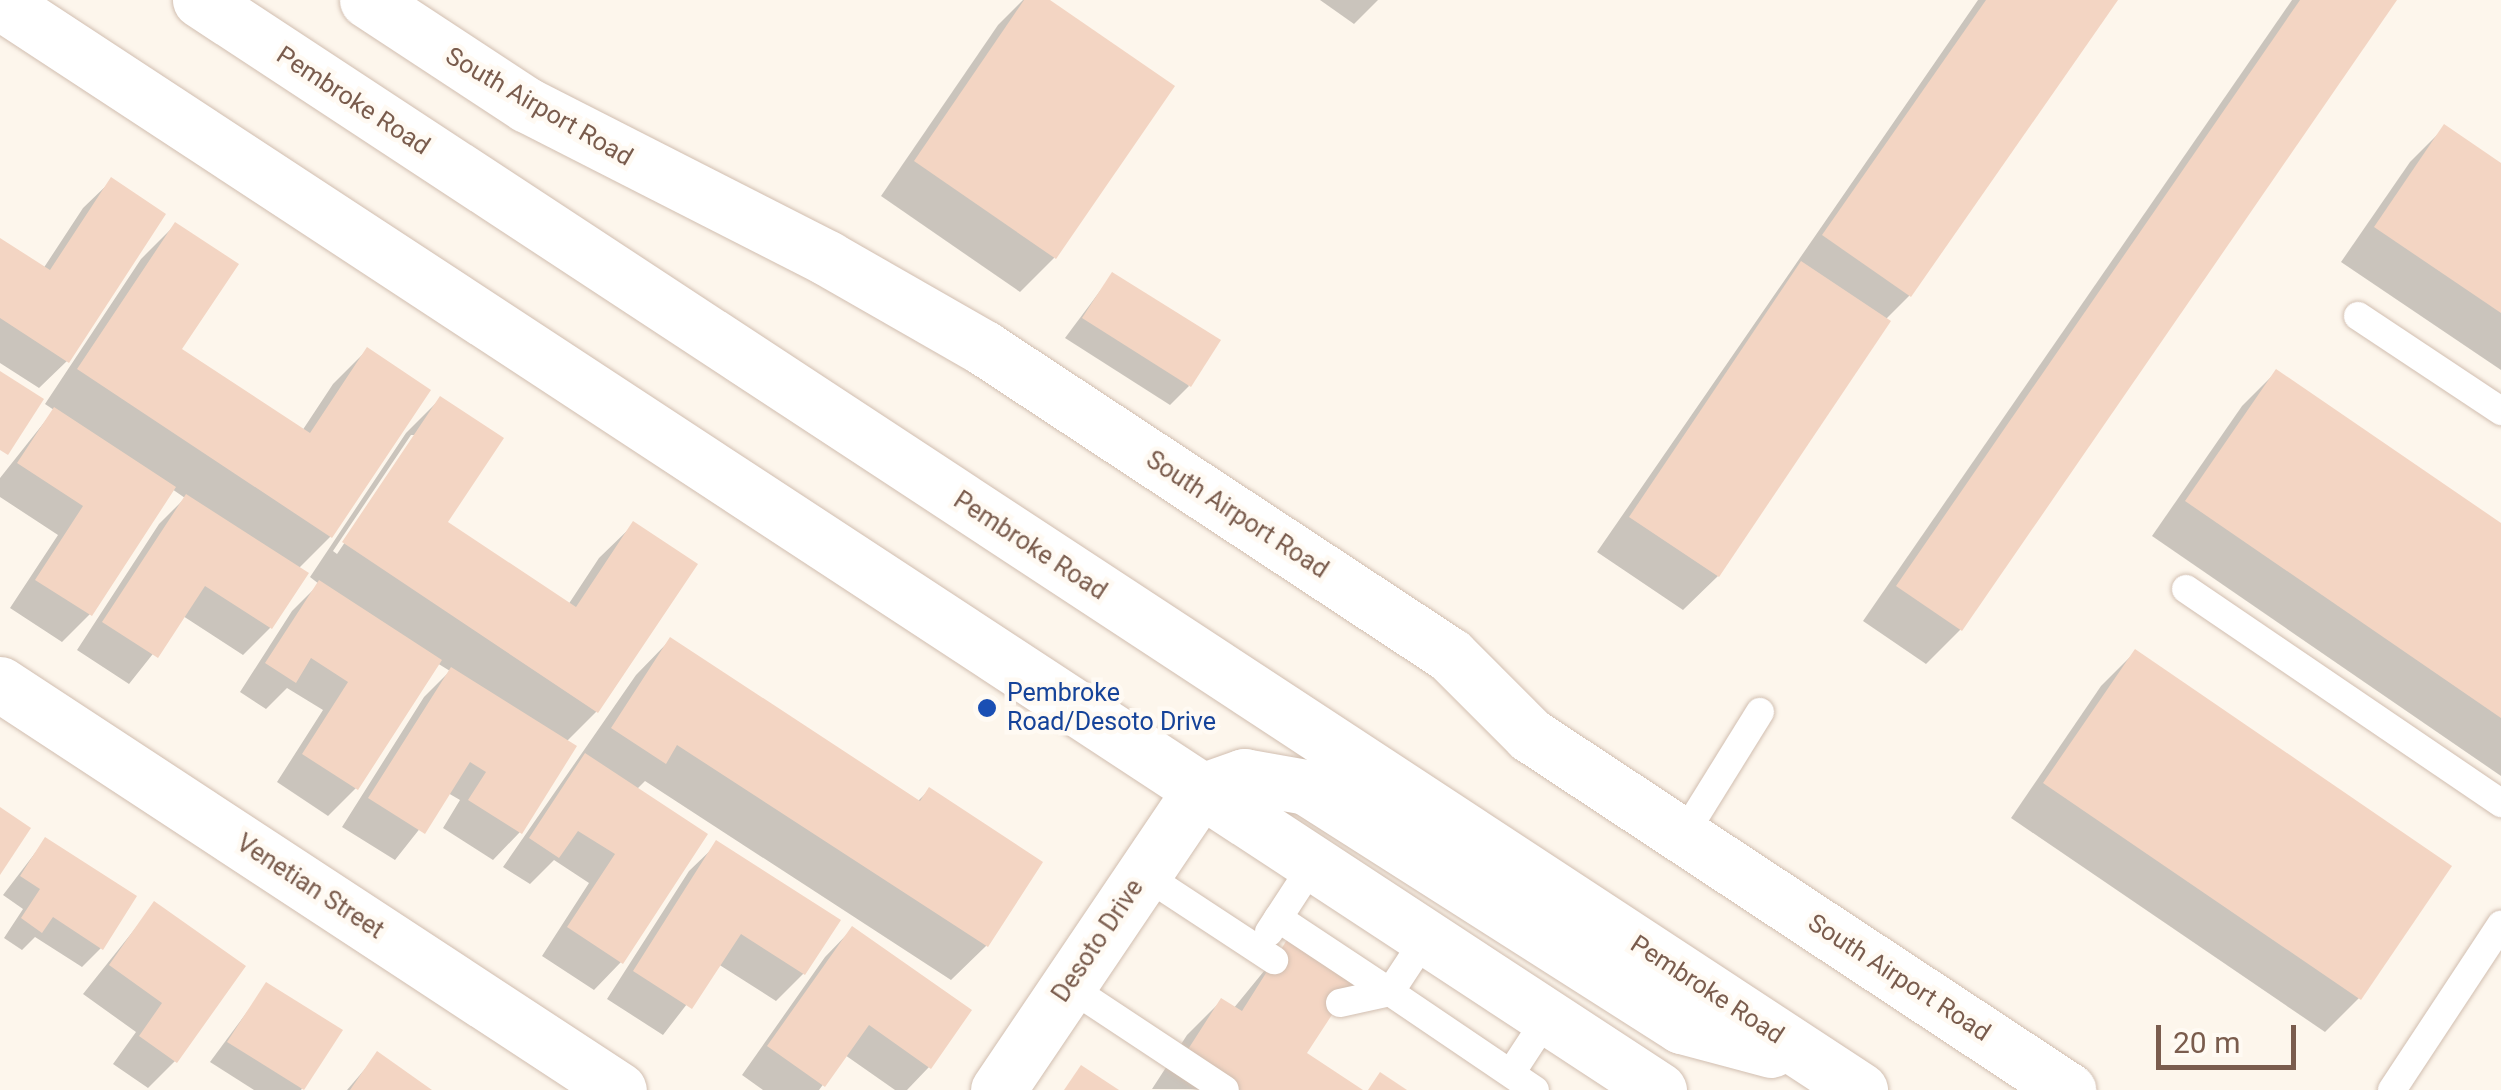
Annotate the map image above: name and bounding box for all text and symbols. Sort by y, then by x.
street label: Pembroke Road [271,40,435,162]
street label: South Airport Road [440,41,638,173]
street label: South Airport Road [1140,445,1334,585]
street label: Pembroke Road [948,485,1112,607]
place label: Pembroke Road/Desoto Drive [1007,679,1216,738]
marker: Pembroke Road/Desoto Drive [976,697,998,719]
street label: Venetian Street [231,828,389,946]
street label: Desoto Drive [1046,874,1150,1008]
street label: South Airport Road [1802,908,1996,1048]
street label: Pembroke Road [1625,929,1789,1051]
scale bar [2161,1005,2301,1067]
text: 20 m [2173,1025,2240,1060]

